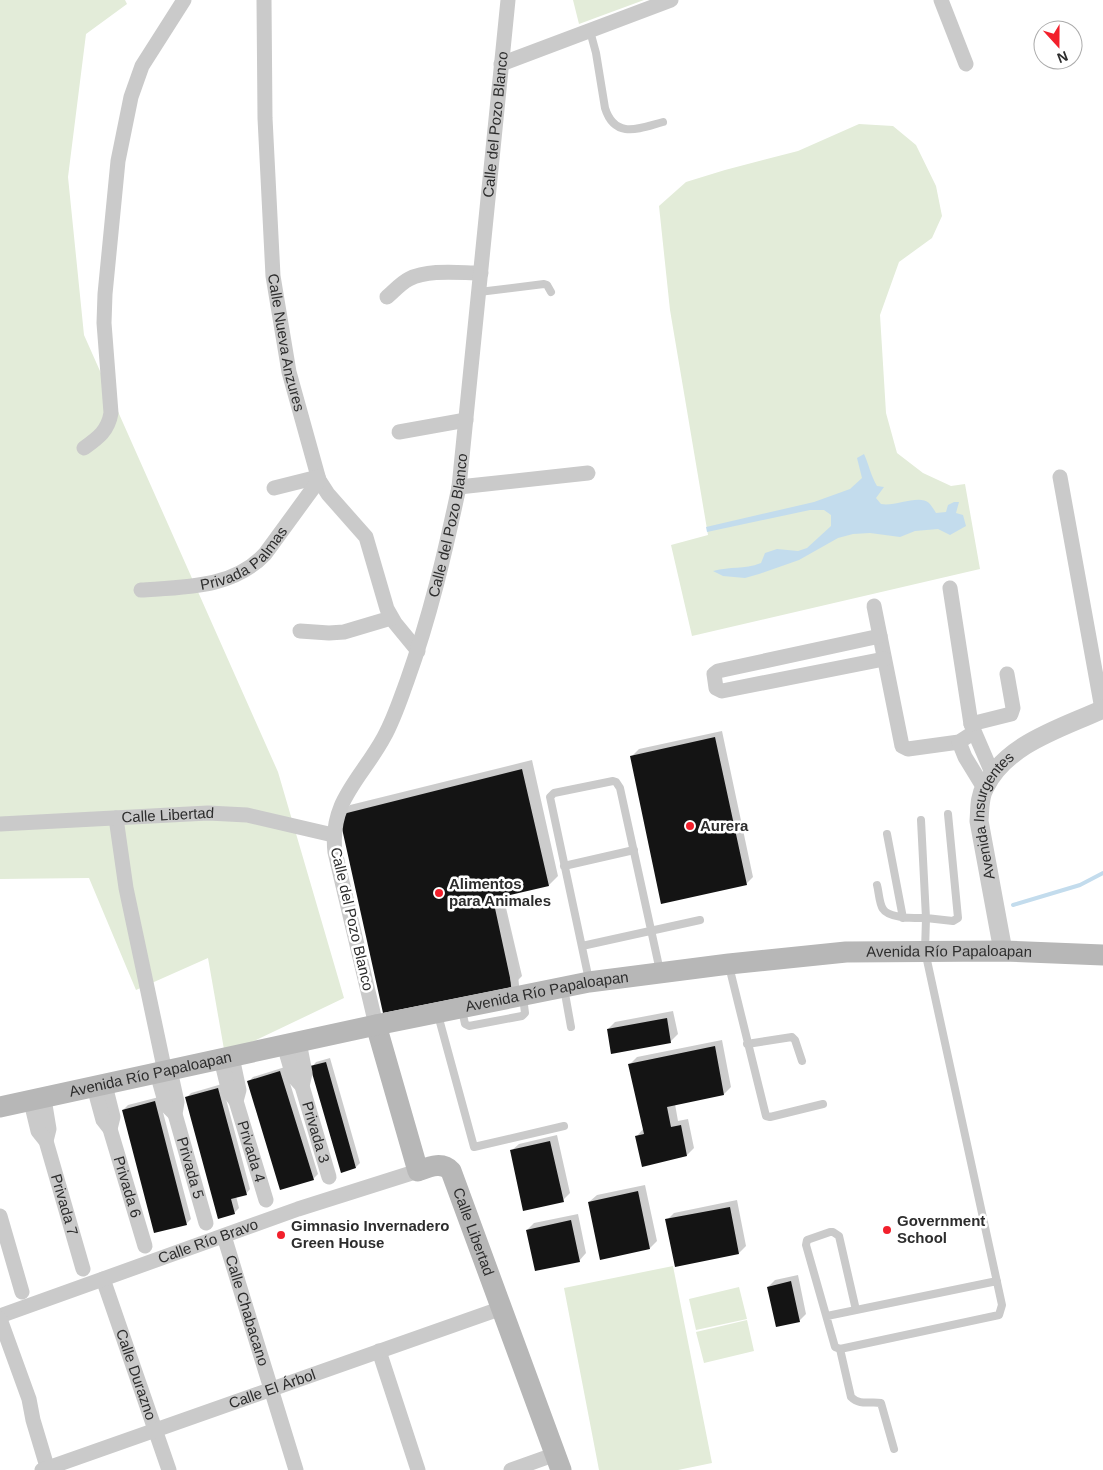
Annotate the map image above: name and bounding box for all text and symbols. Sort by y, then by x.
north arrow [1033,20,1083,70]
text: N [1055,48,1070,66]
street label: Calle del Pozo Blanco [479,50,511,198]
street label: Calle Nueva Anzures [265,272,309,413]
street label: Calle del Pozo Blanco [424,452,470,599]
street label: Privada Palmas [199,523,290,593]
street label: Avenida Insurgentes [970,748,1017,881]
street label: Calle Libertad [121,804,214,826]
place label: Aurera [700,817,749,834]
marker: Aurera [684,820,696,832]
street label: Calle del Pozo Blanco [328,845,377,992]
place label: Alimentos para Animales [449,875,551,909]
marker: Alimentos para Animales [433,887,445,899]
street label: Avenida Río Papaloapan [866,942,1032,960]
street label: Avenida Río Papaloapan [464,968,629,1015]
street label: Avenida Río Papaloapan [68,1048,233,1100]
street label: Privada 3 [299,1099,333,1165]
street label: Privada 4 [234,1118,269,1184]
street label: Privada 5 [174,1135,208,1201]
street label: Privada 6 [111,1154,145,1220]
street label: Privada 7 [48,1172,82,1237]
street label: Calle Libertad [450,1185,498,1278]
place label: Government School [897,1212,985,1246]
street label: Calle Río Bravo [155,1215,260,1267]
place label: Gimnasio Invernadero Green House [291,1217,449,1251]
marker: Government School [881,1224,893,1236]
marker: Gimnasio Invernadero Green House [275,1229,287,1241]
street label: Calle Chabacano [222,1253,272,1368]
street label: Calle Durazno [113,1327,160,1422]
street label: Calle El Árbol [226,1365,318,1412]

